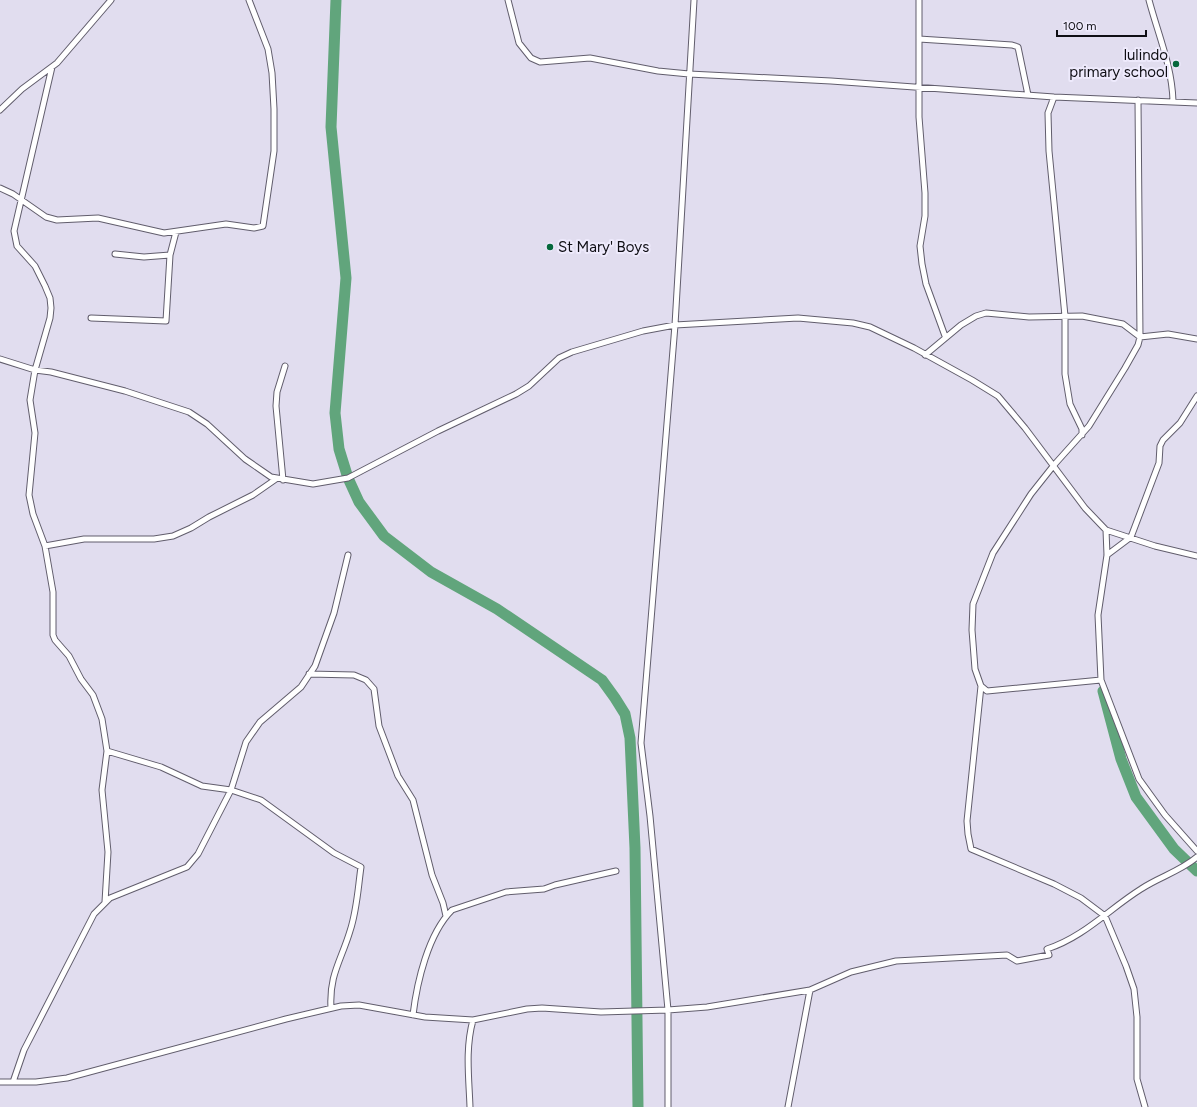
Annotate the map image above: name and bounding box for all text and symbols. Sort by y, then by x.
scale bar [1057,12,1146,38]
text: 100 m [1063,19,1097,33]
place label: lulindo primary school [1069,46,1168,81]
marker: lulindo primary school [1171,59,1181,69]
place label: St Mary' Boys [558,238,649,256]
marker: St Mary' Boys [545,242,555,252]

